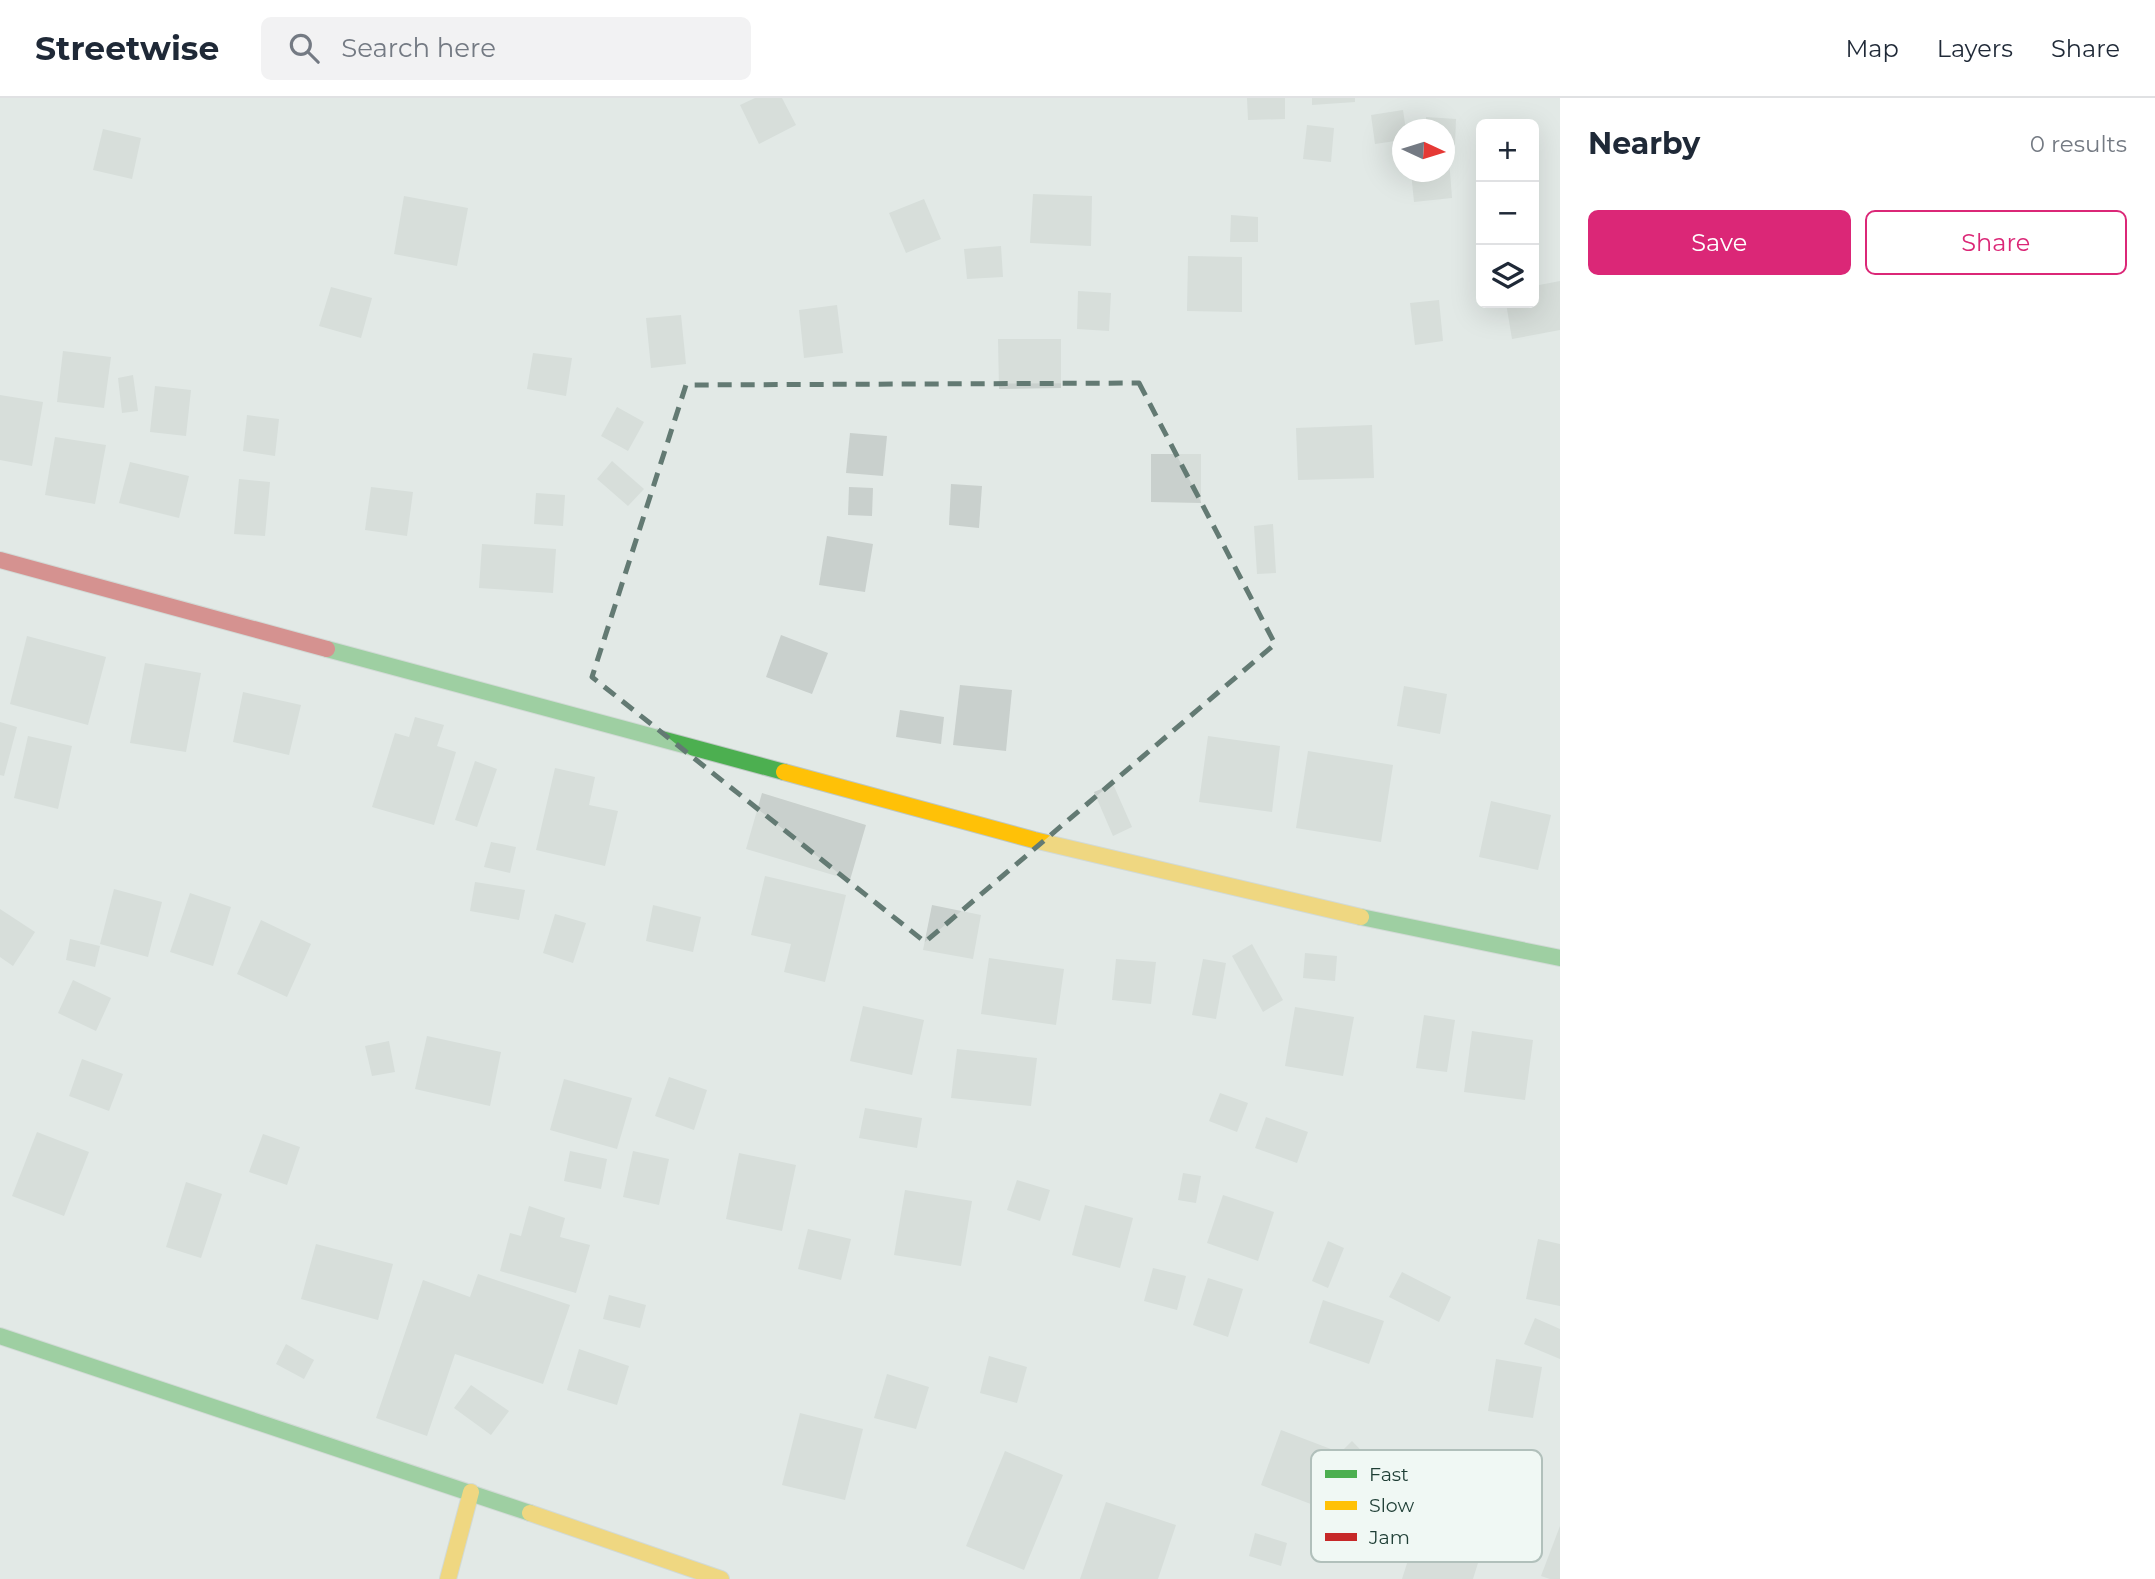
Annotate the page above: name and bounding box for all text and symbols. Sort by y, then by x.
search box [261,17,751,80]
text: Streetwise [35,28,219,68]
icon: search [285,29,323,67]
text: Search here [341,32,496,64]
text: Map [1845,34,1899,63]
text: Layers [1937,34,2013,63]
text: Share [2051,34,2120,63]
north arrow [1392,119,1455,182]
map controls [1476,119,1539,308]
button: + [1476,119,1539,182]
text: Nearby [1588,125,1700,162]
text: 0 results [2030,130,2127,158]
button: − [1476,182,1539,245]
button: Save [1588,210,1851,275]
button: Share [1865,210,2127,275]
button: layers [1476,245,1539,308]
legend [1311,1450,1542,1562]
text: Fast [1369,1463,1409,1486]
text: Slow [1369,1494,1414,1517]
text: Jam [1368,1526,1410,1549]

